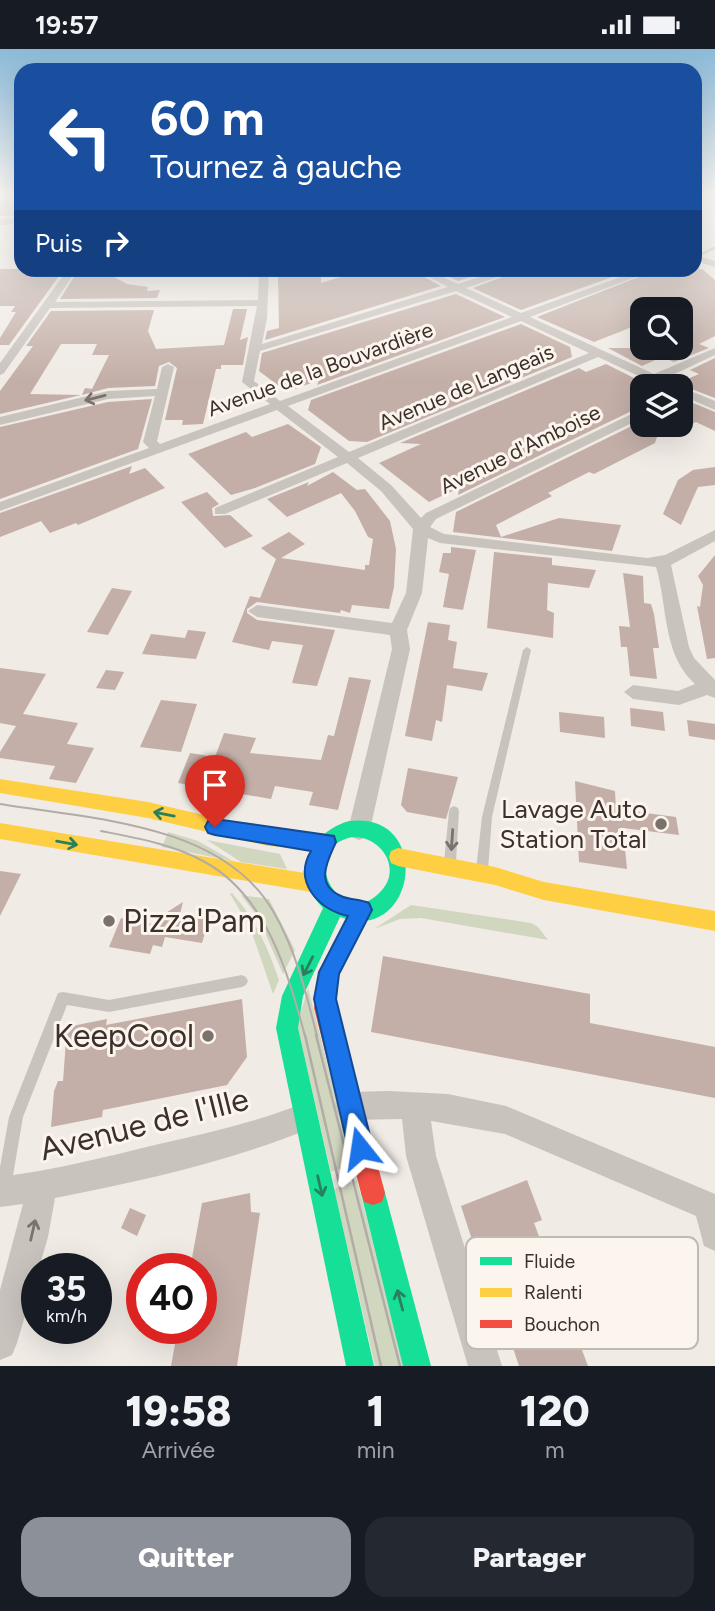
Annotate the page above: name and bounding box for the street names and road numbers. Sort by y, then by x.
street label: Avenue de la Bouvardière [204,317,436,421]
street label: Avenue de Langeais [375,339,557,435]
street label: Avenue d'Amboise [436,399,604,499]
street label: Avenue de l'Ille [36,1080,252,1168]

